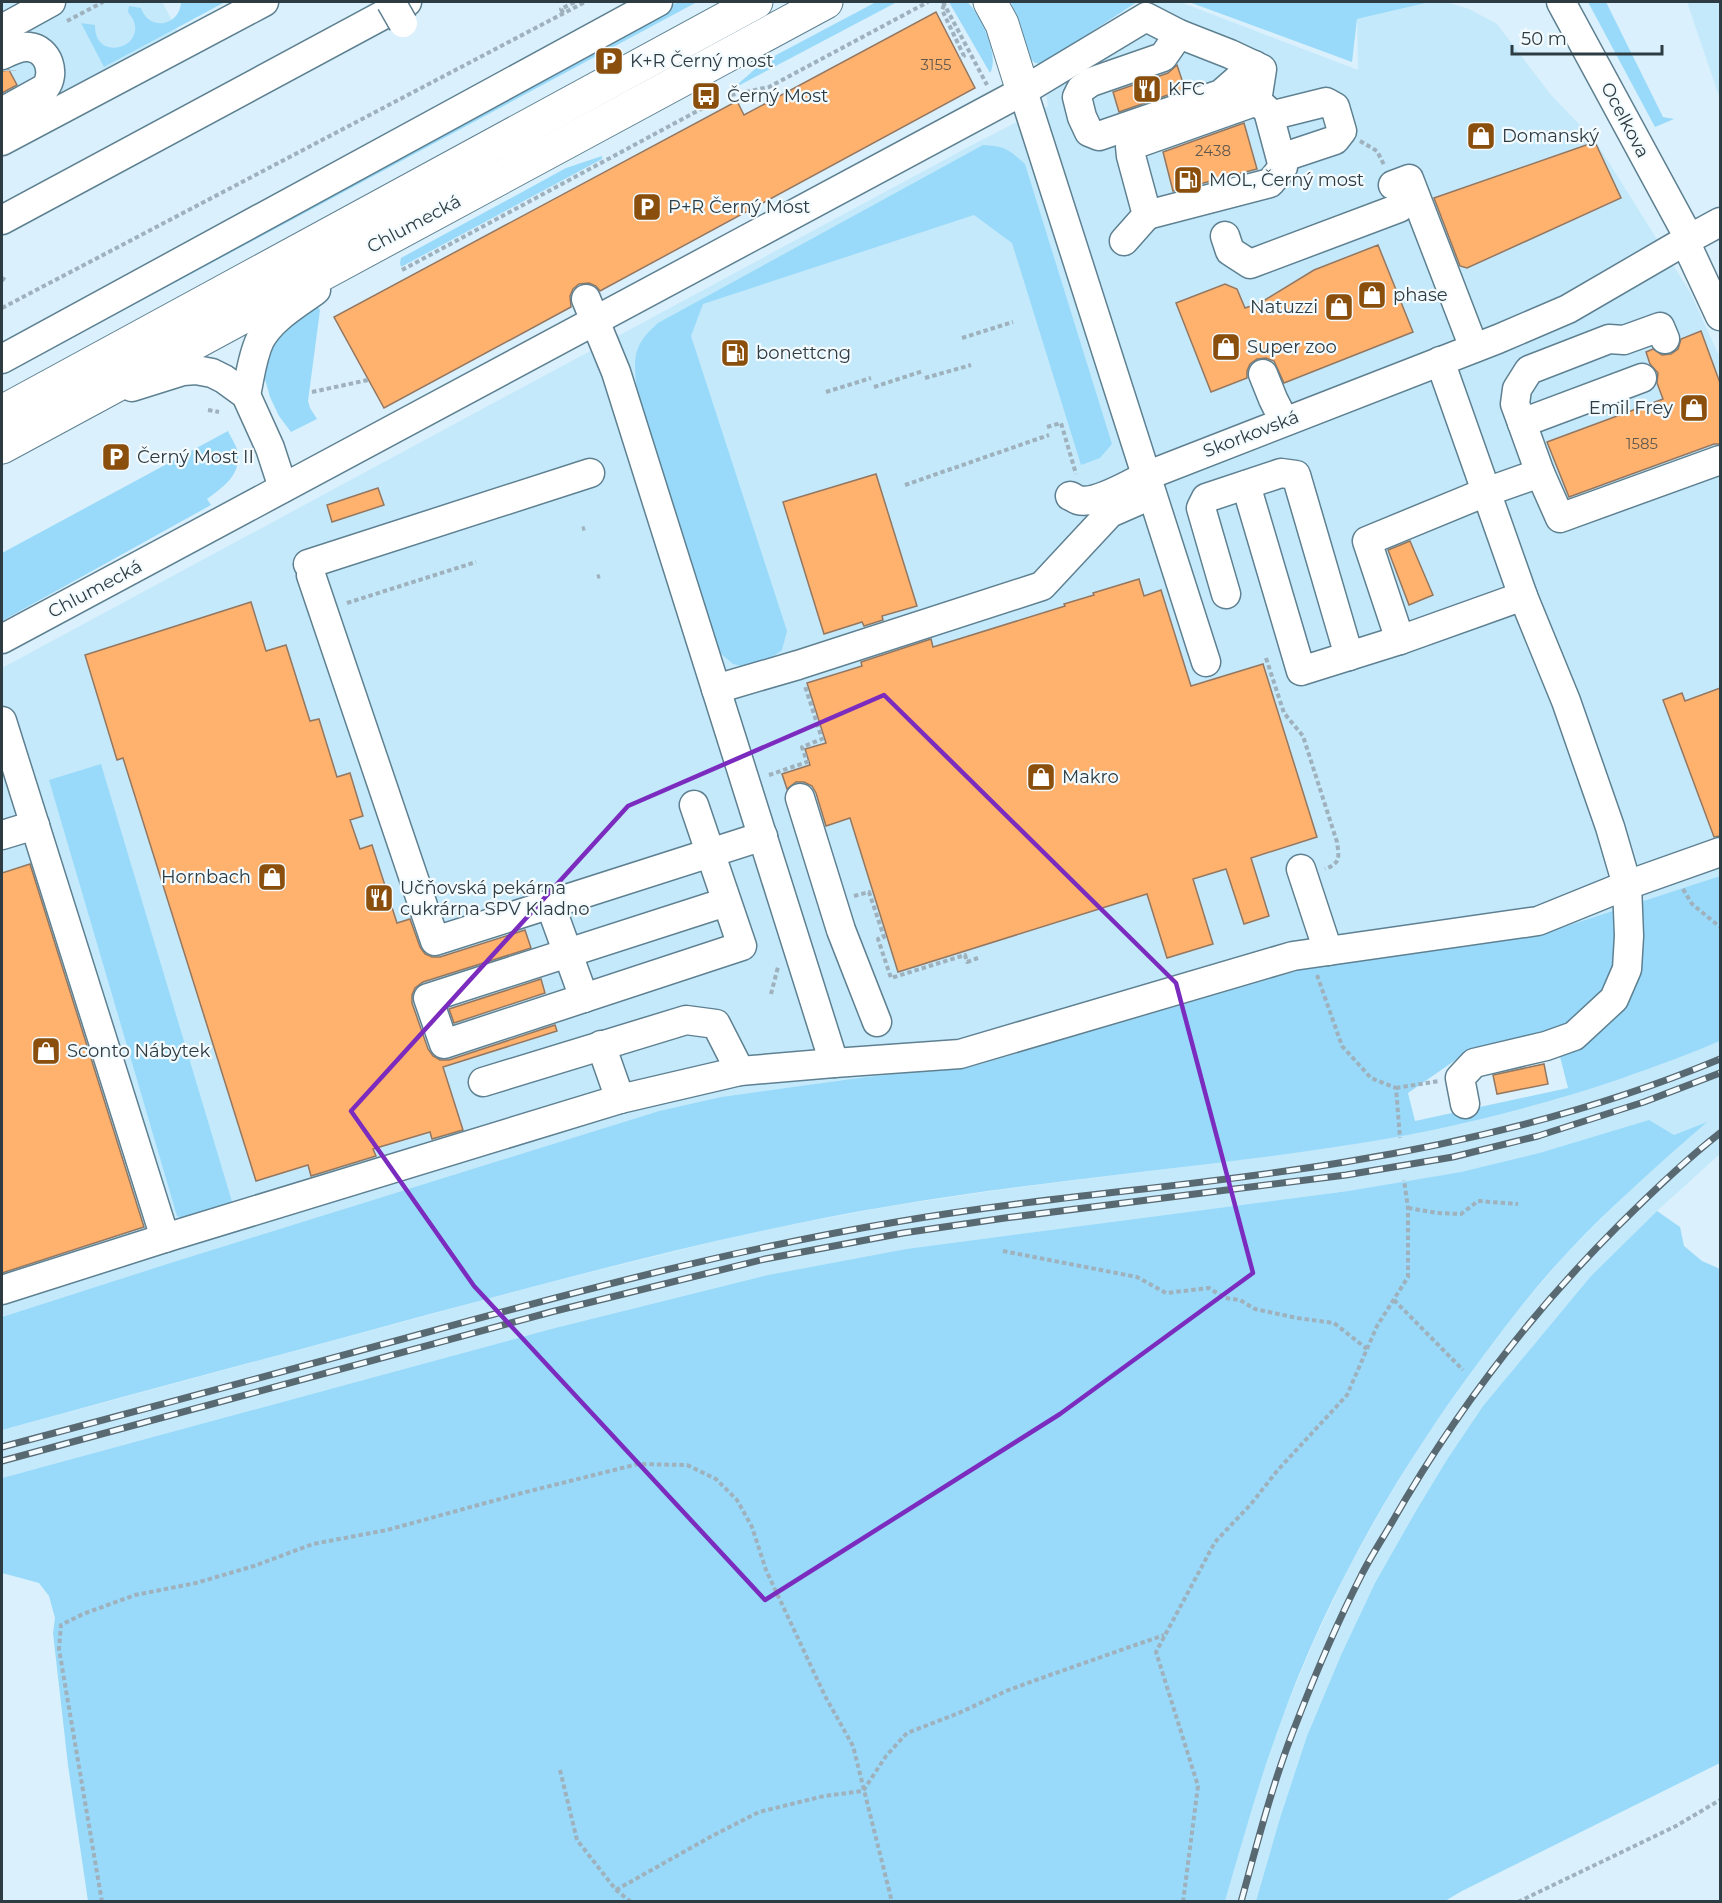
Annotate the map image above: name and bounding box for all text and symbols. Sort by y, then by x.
scale bar [1512,18,1662,56]
text: 50 m [1521,28,1567,50]
parking icon: K+R Černý most [593,45,625,77]
place label: K+R Černý most [630,50,773,72]
house number: 3155 [921,55,951,74]
restaurant icon: KFC [1131,73,1163,105]
place label: KFC [1168,78,1205,100]
street label: Ocelkova [1596,79,1654,161]
bus stop icon: Černý Most [690,80,722,112]
place label: Černý Most [727,85,828,107]
shop icon: Domanský [1465,120,1497,152]
place label: Domanský [1502,125,1599,147]
house number: 2438 [1195,141,1231,160]
fuel station icon: MOL, Černý most [1172,164,1204,196]
place label: MOL, Černý most [1209,169,1364,191]
street label: Chlumecká [363,190,465,258]
parking icon: P+R Černý Most [631,191,663,223]
place label: P+R Černý Most [668,196,810,218]
shop icon: phase [1356,279,1388,311]
place label: phase [1393,284,1448,306]
shop icon: Natuzzi [1323,291,1355,323]
place label: Natuzzi [1250,296,1318,318]
shop icon: Super zoo [1210,331,1242,363]
place label: Super zoo [1247,336,1337,358]
fuel station icon: bonettcng [719,337,751,369]
place label: bonettcng [756,342,851,364]
shop icon: Emil Frey [1678,392,1710,424]
place label: Emil Frey [1589,397,1673,419]
street label: Skorkovská [1200,406,1302,462]
house number: 1585 [1626,434,1658,453]
parking icon: Černý Most II [100,441,132,473]
place label: Černý Most II [137,446,254,468]
street label: Chlumecká [44,555,146,623]
shop icon: Makro [1025,761,1057,793]
place label: Makro [1062,766,1119,788]
shop icon: Hornbach [256,861,288,893]
place label: Hornbach [161,866,251,888]
place label: Učňovská pekárna cukrárna SPV Kladno [400,877,589,920]
restaurant icon: Učňovská pekárna cukrárna SPV Kladno [363,882,395,914]
shop icon: Sconto Nábytek [30,1035,62,1067]
place label: Sconto Nábytek [67,1040,210,1062]

